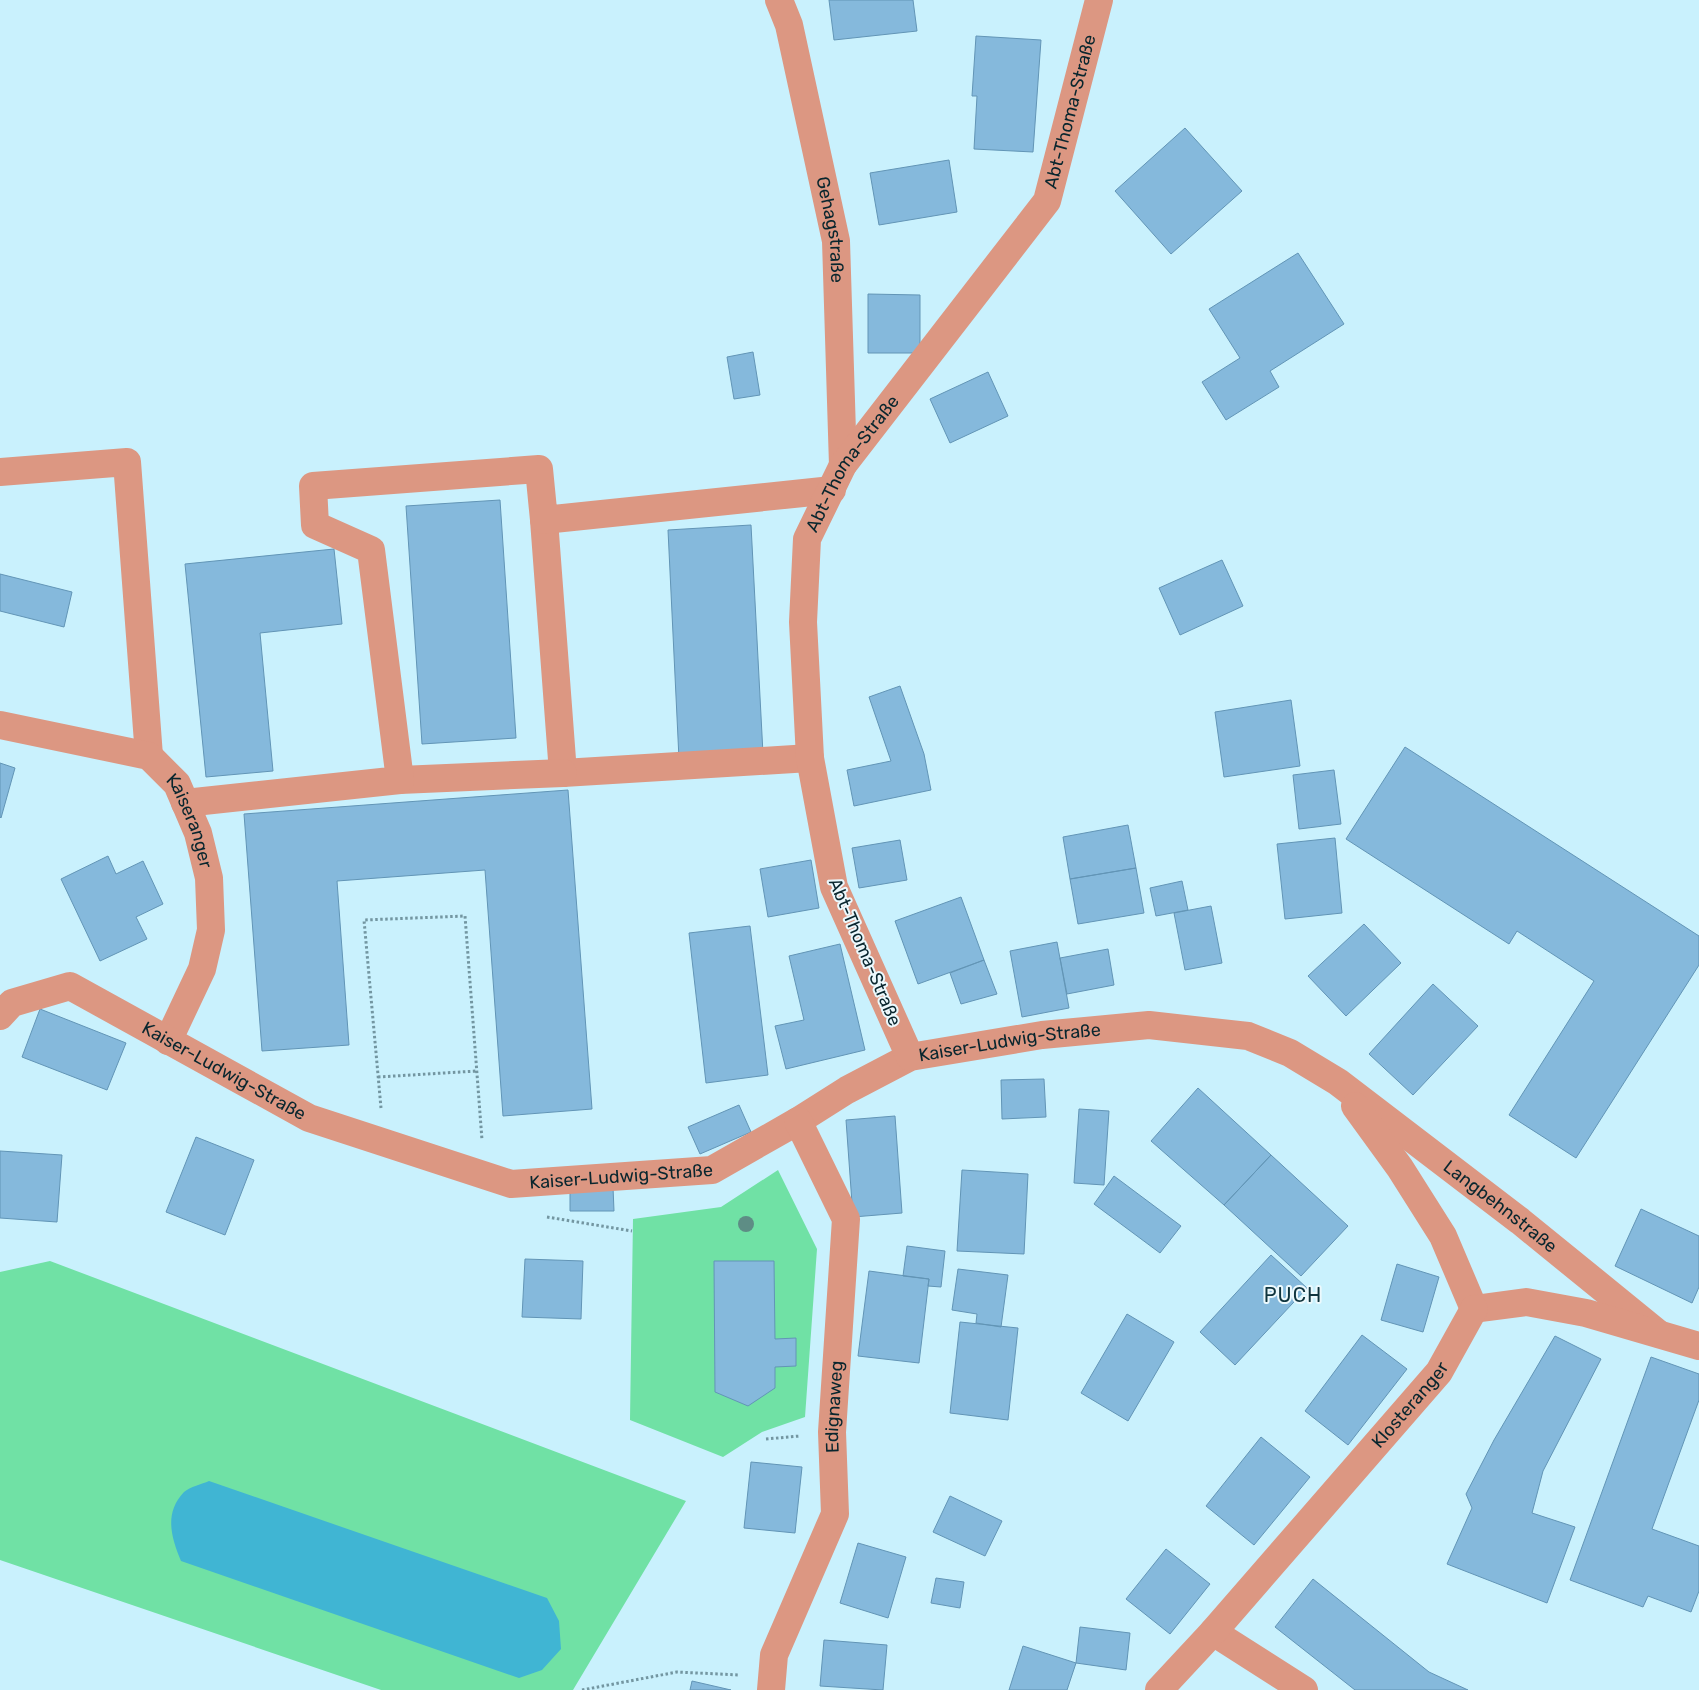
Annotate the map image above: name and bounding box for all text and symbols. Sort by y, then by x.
street label: Abt-Thoma-Straße [1040,32,1101,191]
street label: Gehagstraße [811,174,848,283]
street label: Abt-Thoma-Straße [801,391,904,536]
street label: Kaiseranger [162,769,217,870]
street label: Abt-Thoma-Straße [824,875,906,1029]
street label: Kaiser-Ludwig-Straße [138,1017,310,1125]
street label: Kaiser-Ludwig-Straße [917,1019,1102,1066]
street label: Langbehnstraße [1439,1155,1561,1258]
street label: Kaiser-Ludwig-Straße [529,1159,714,1194]
district label: PUCH [1264,1283,1322,1307]
street label: Klosteranger [1367,1358,1453,1453]
street label: Edignaweg [821,1360,848,1453]

